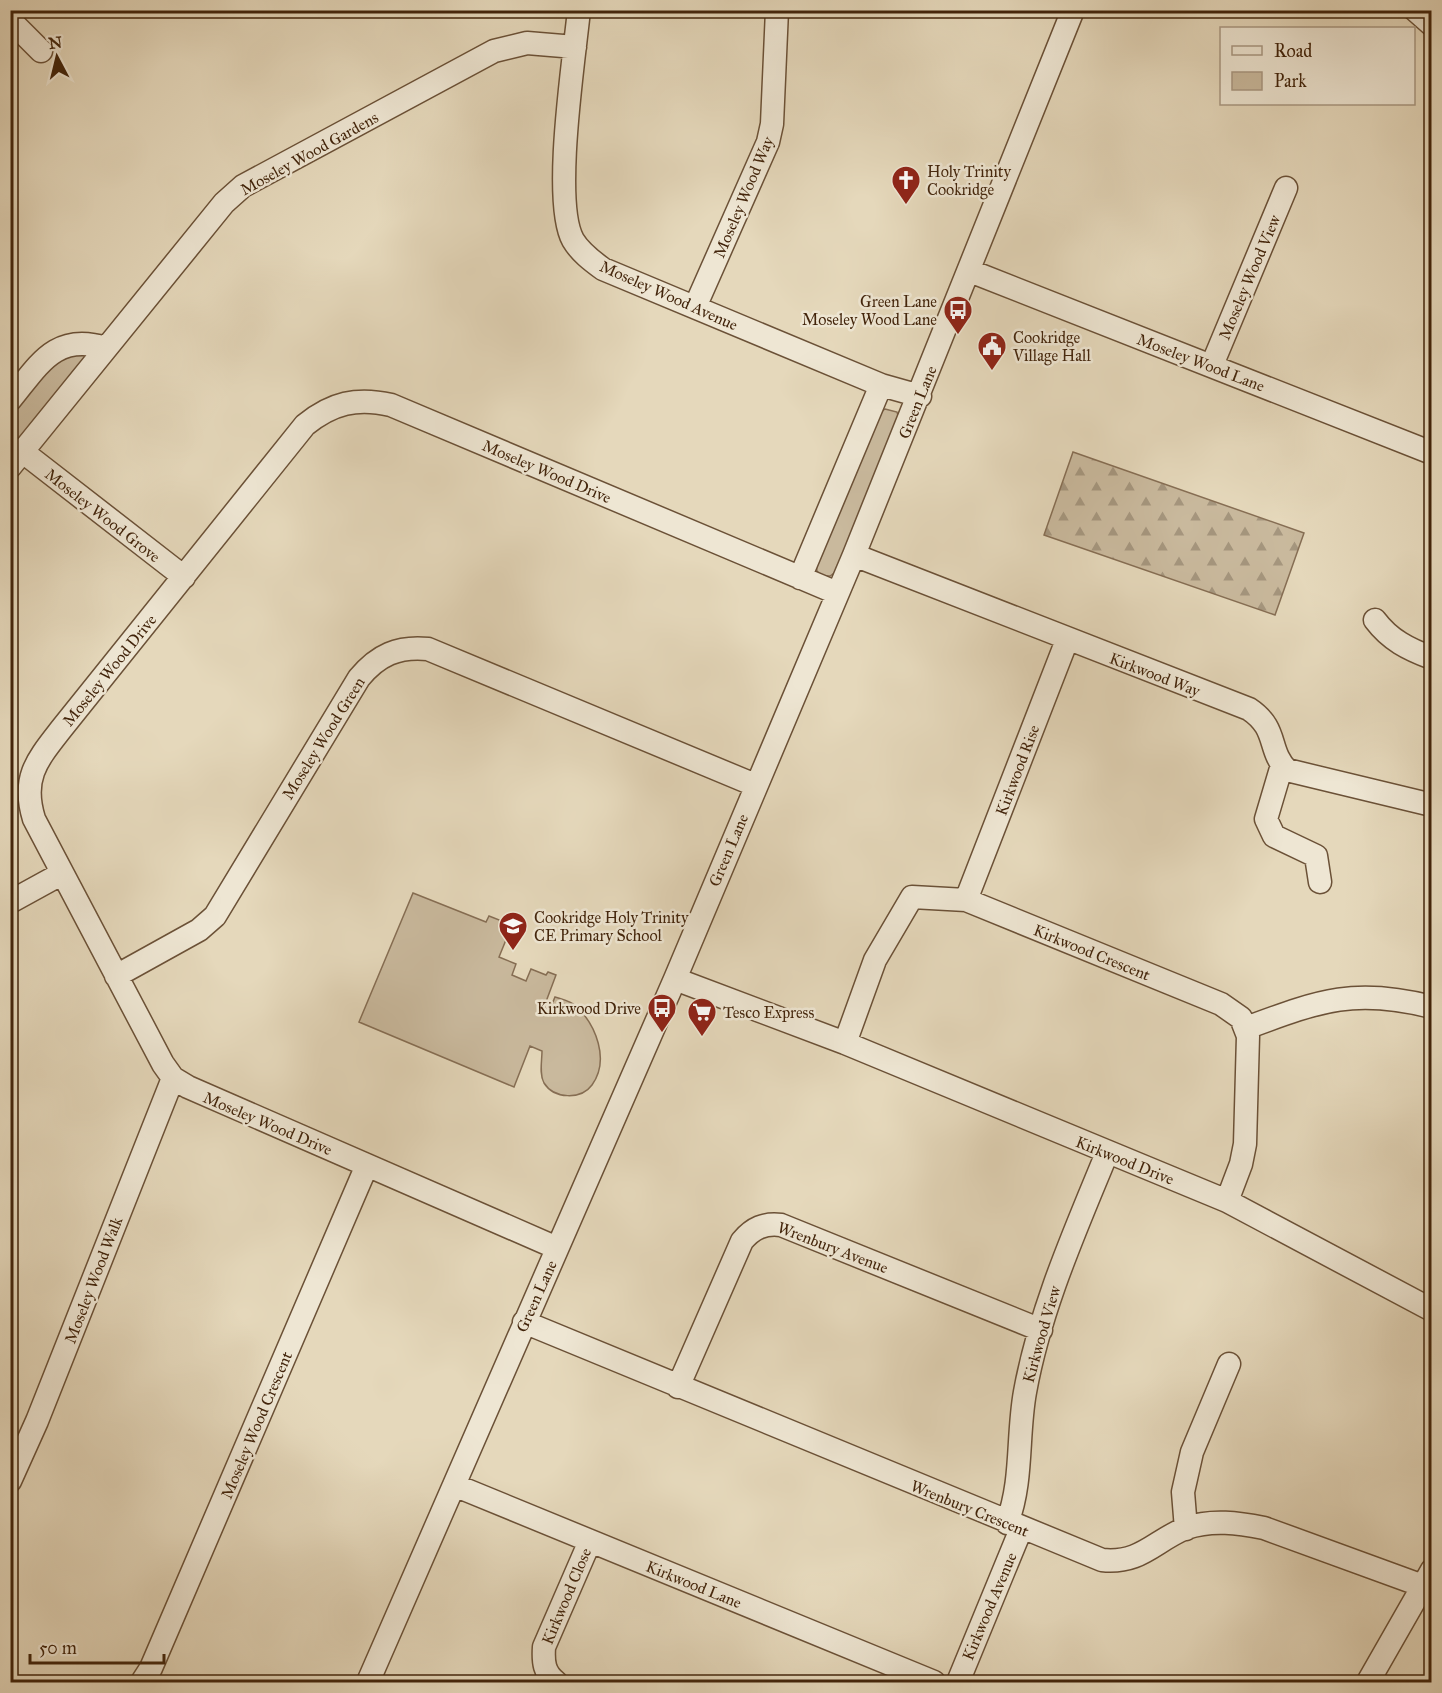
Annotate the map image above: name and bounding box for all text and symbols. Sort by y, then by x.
north arrow [27,27,87,87]
legend [1220,27,1415,105]
text: N [47,32,64,53]
text: Road [1274,40,1312,62]
text: Park [1274,70,1307,92]
street label: Moseley Wood Gardens [237,108,382,199]
street label: Moseley Wood Way [709,133,778,261]
place label: Holy Trinity Cookridge [927,162,1011,200]
church icon: Holy Trinity Cookridge [890,164,922,206]
street label: Moseley Wood View [1215,211,1285,342]
street label: Moseley Wood Avenue [597,256,741,335]
place label: Green Lane Moseley Wood Lane [802,292,937,329]
bus stop icon: Green Lane Moseley Wood Lane [942,294,974,336]
place label: Cookridge Village Hall [1012,328,1091,366]
street label: Moseley Wood Lane [1134,329,1268,396]
public building icon: Cookridge Village Hall [976,330,1008,372]
street label: Green Lane [894,363,941,441]
street label: Moseley Wood Drive [480,436,614,507]
street label: Moseley Wood Grove [41,465,164,566]
street label: Moseley Wood Drive [59,610,160,730]
street label: Kirkwood Way [1107,648,1203,701]
street label: Moseley Wood Green [278,673,369,803]
street label: Kirkwood Rise [991,722,1044,818]
street label: Green Lane [705,811,752,889]
place label: Cookridge Holy Trinity CE Primary School [534,908,689,945]
school or university icon: Cookridge Holy Trinity CE Primary School [497,910,529,952]
street label: Kirkwood Crescent [1031,920,1153,985]
bus stop icon: Kirkwood Drive [646,992,678,1034]
supermarket icon: Tesco Express [686,996,718,1038]
place label: Kirkwood Drive [537,999,641,1018]
place label: Tesco Express [723,1003,814,1022]
street label: Moseley Wood Drive [201,1088,335,1159]
street label: Kirkwood Drive [1073,1132,1177,1189]
street label: Moseley Wood Walk [61,1214,127,1346]
street label: Wrenbury Avenue [775,1218,891,1277]
street label: Green Lane [512,1257,561,1335]
street label: Kirkwood View [1019,1283,1065,1385]
street label: Moseley Wood Crescent [217,1348,296,1502]
street label: Wrenbury Crescent [908,1476,1032,1541]
street label: Kirkwood Close [538,1545,595,1647]
street label: Kirkwood Avenue [958,1549,1021,1663]
street label: Kirkwood Lane [643,1557,745,1612]
scale bar [30,1627,164,1665]
text: 50 m [39,1637,77,1659]

